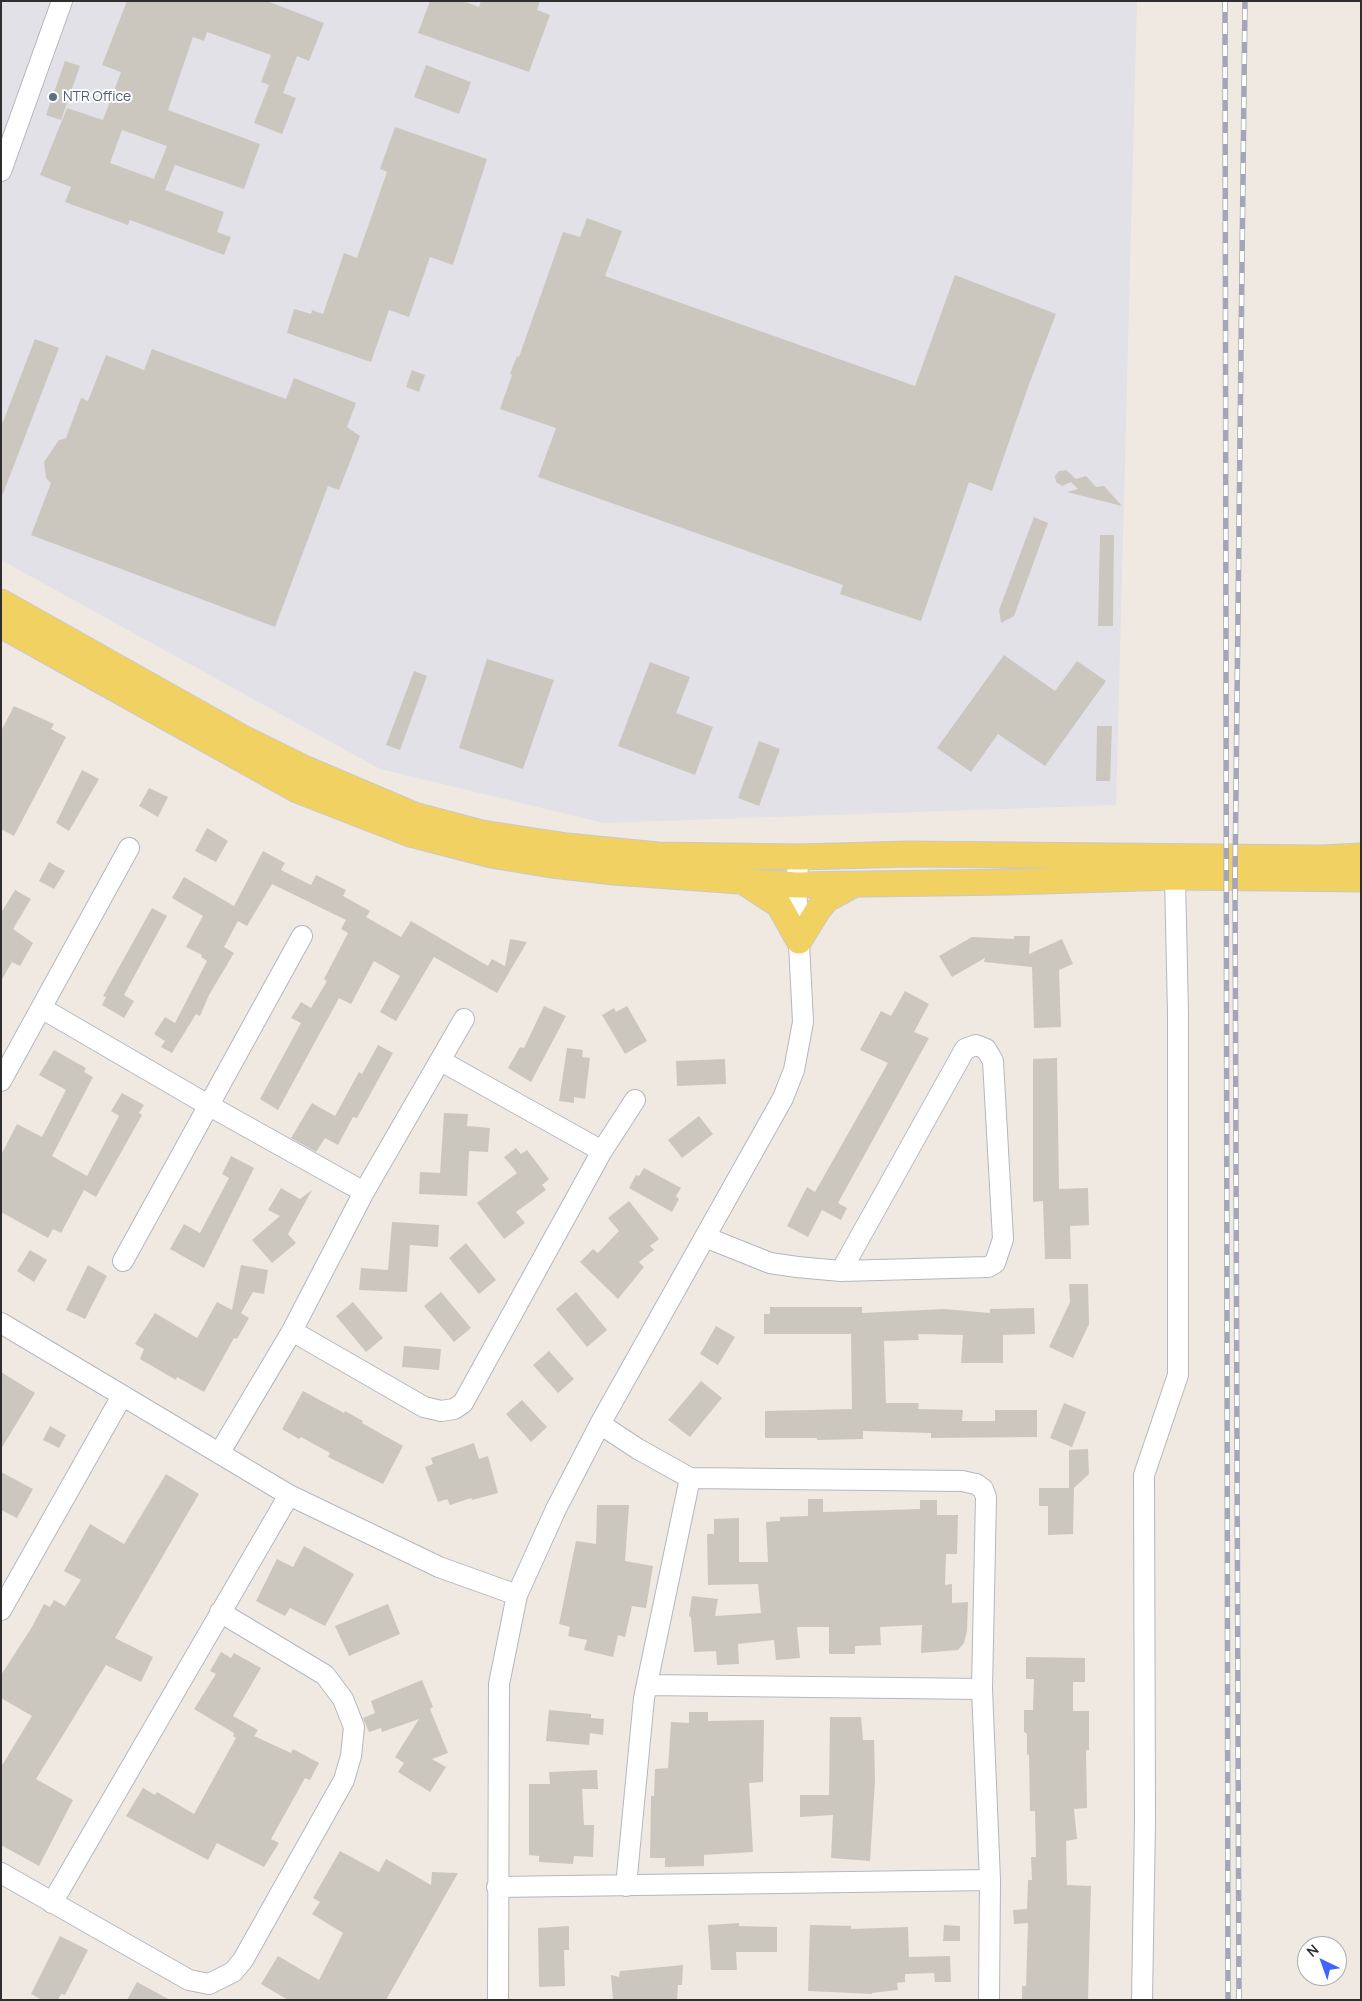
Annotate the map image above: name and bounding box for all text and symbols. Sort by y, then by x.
place label: NTR Office [63,89,131,105]
marker: NTR Office [47,91,59,103]
north arrow [1297,1936,1347,1986]
text: N [1302,1940,1322,1961]

